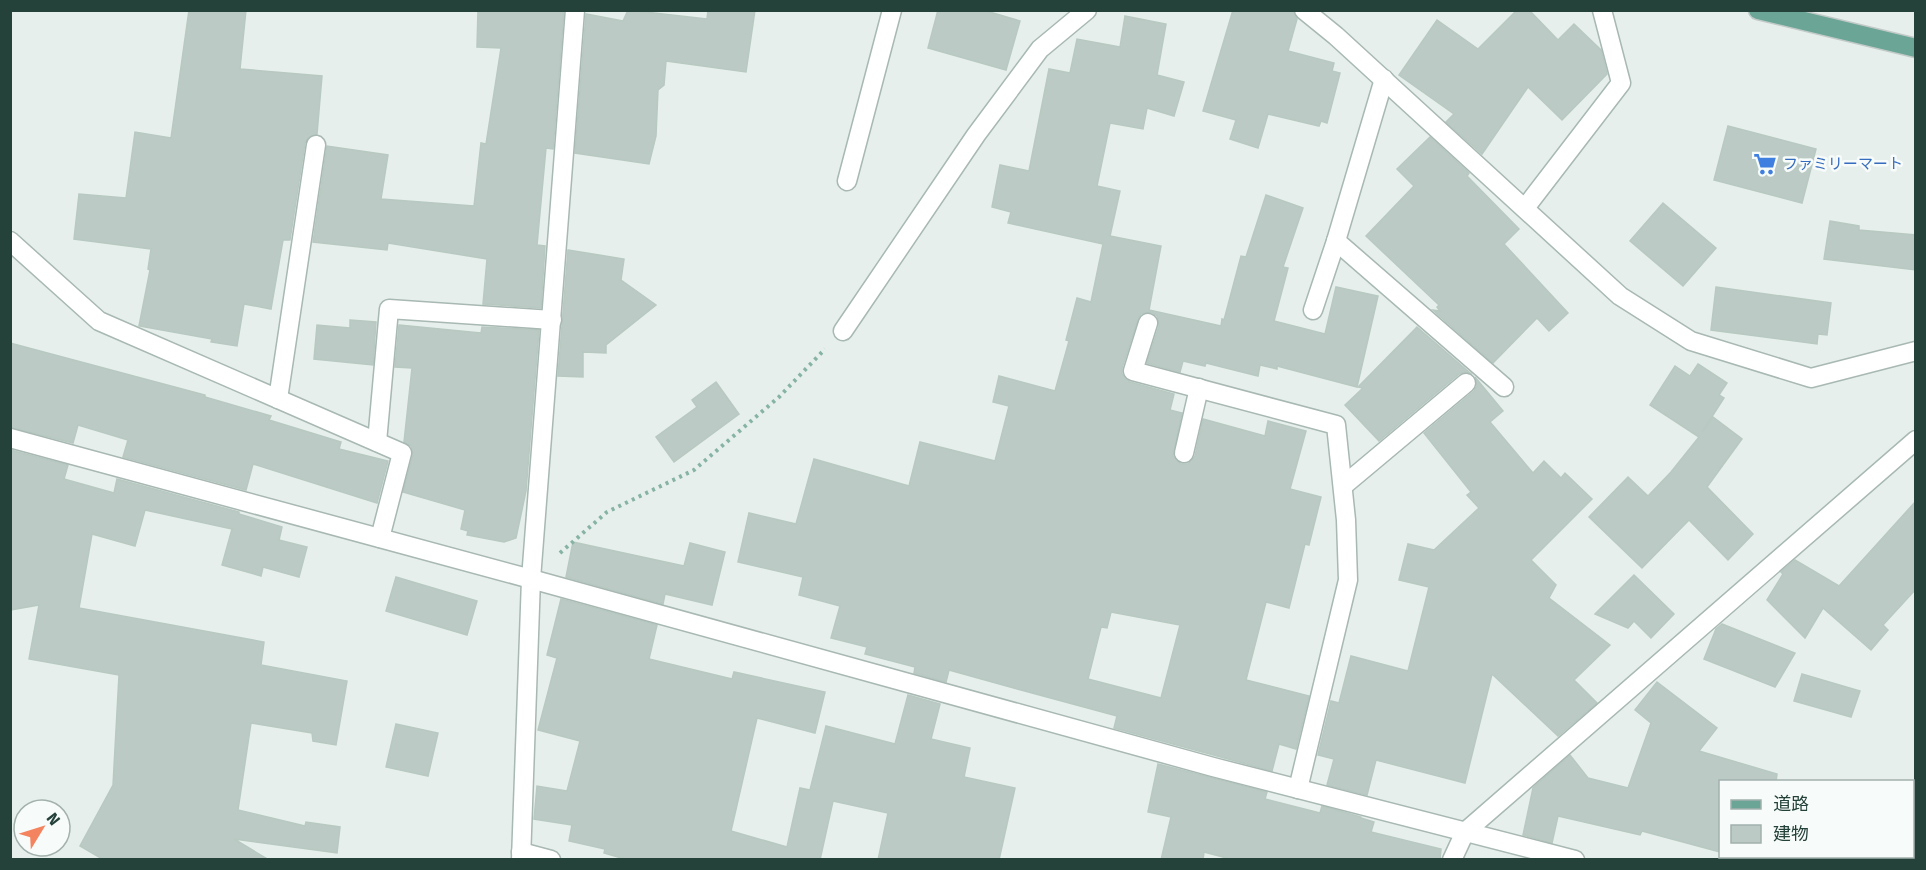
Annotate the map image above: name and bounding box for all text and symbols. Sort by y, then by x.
supermarket icon: ファミリーマート [1752,151,1778,177]
place label: ファミリーマート [1783,155,1903,173]
legend [1719,780,1914,858]
text: 道路 [1773,793,1809,815]
north arrow [12,798,72,858]
text: N [43,809,64,829]
text: 建物 [1773,823,1809,845]

